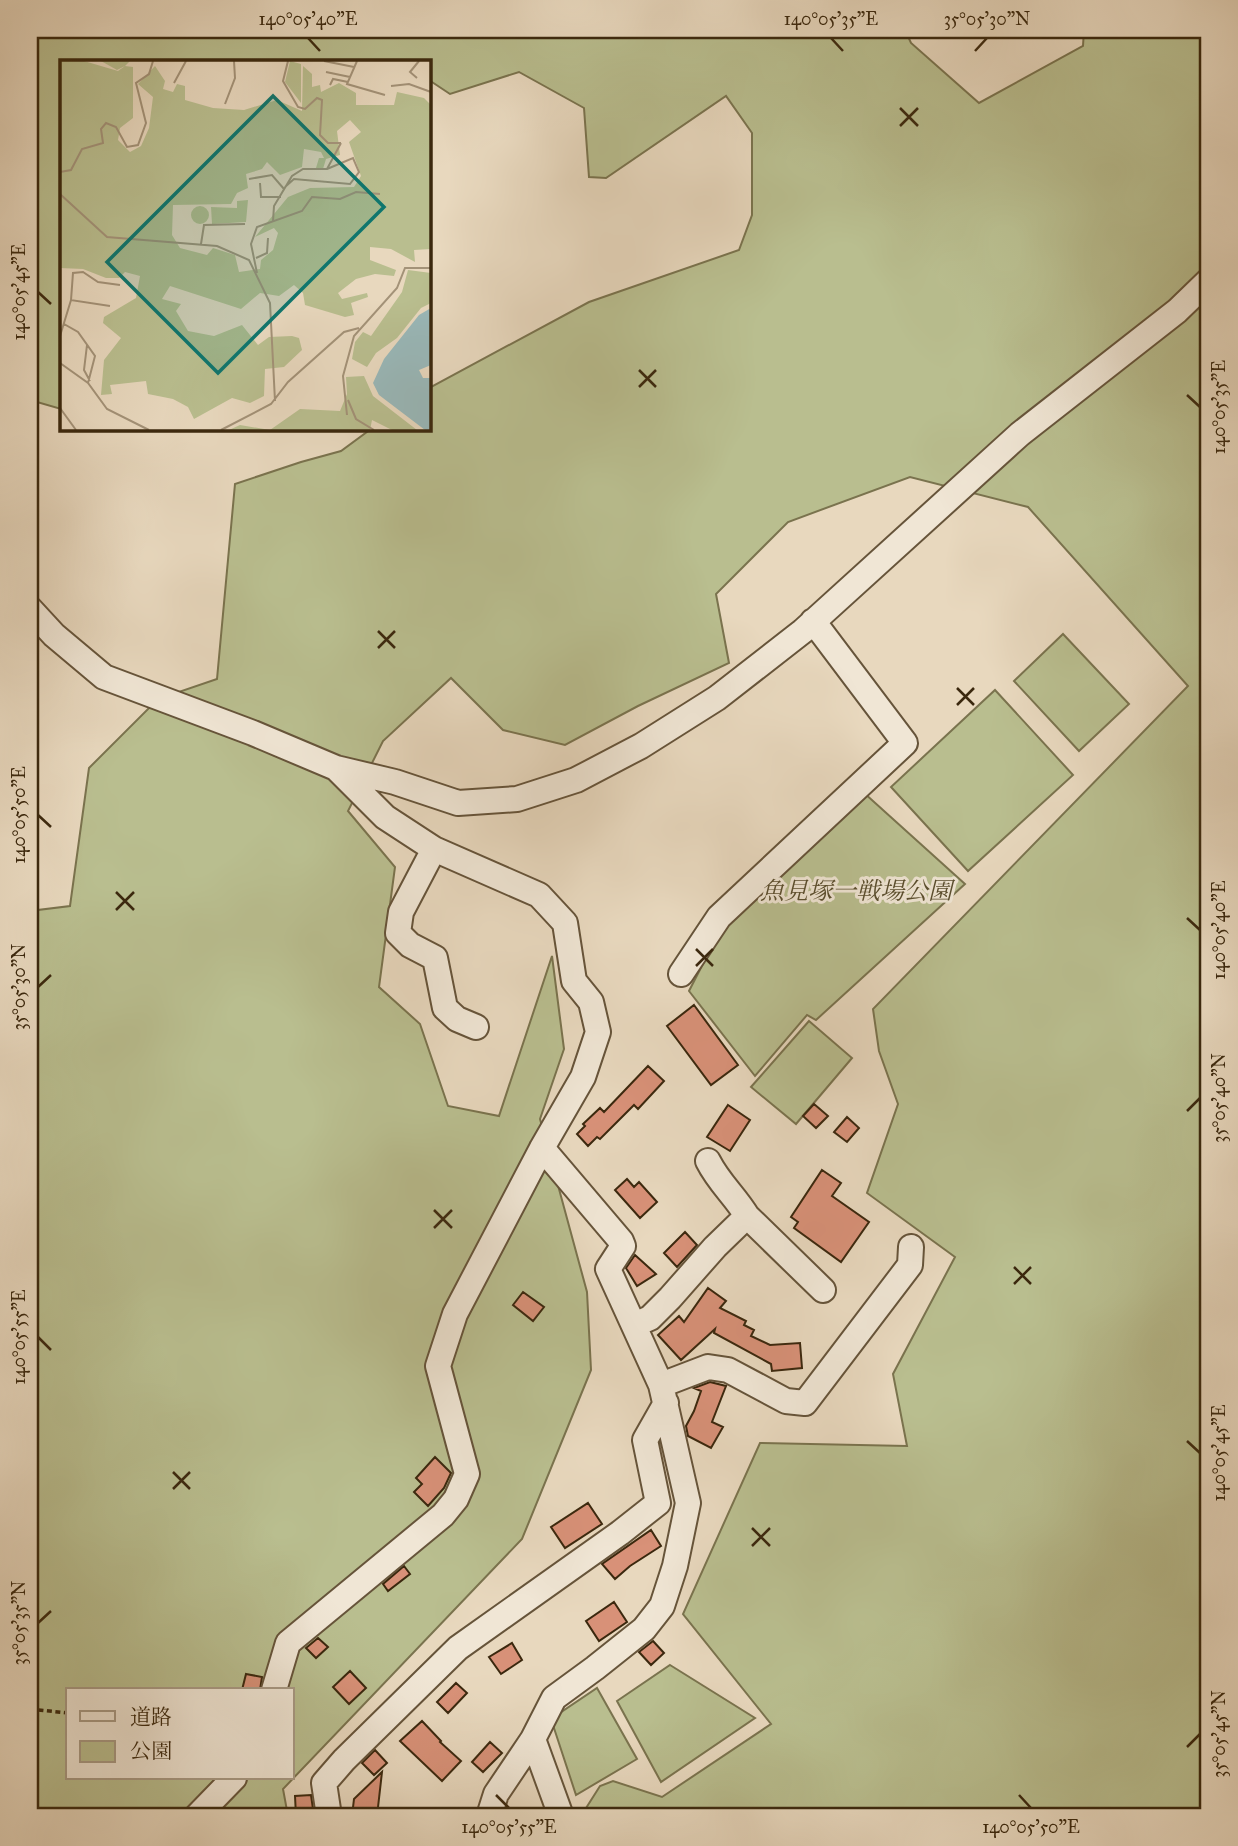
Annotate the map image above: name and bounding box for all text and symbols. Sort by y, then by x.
text: 140°05'40"E [258,8,358,30]
text: 140°05'35"E [784,8,878,30]
text: 35°05'30"N [944,8,1030,30]
inset map [60,60,430,430]
text: 140°05'45"E [8,243,30,341]
text: 140°05'35"E [1208,360,1230,454]
text: 140°05'50"E [8,766,30,864]
park label: 魚見塚一戦場公園 [760,876,956,906]
text: 140°05'40"E [1208,880,1230,980]
text: 35°05'30"N [8,944,30,1030]
text: 35°05'40"N [1208,1053,1230,1143]
text: 140°05'55"E [8,1289,30,1385]
text: 140°05'45"E [1208,1404,1230,1502]
text: 35°05'35"N [8,1581,30,1665]
legend [66,1688,294,1780]
text: 35°05'45"N [1208,1690,1230,1778]
text: 道路 [130,1704,172,1730]
text: 公園 [130,1738,172,1764]
text: 140°05'55"E [461,1816,557,1838]
text: 140°05'50"E [982,1816,1080,1838]

